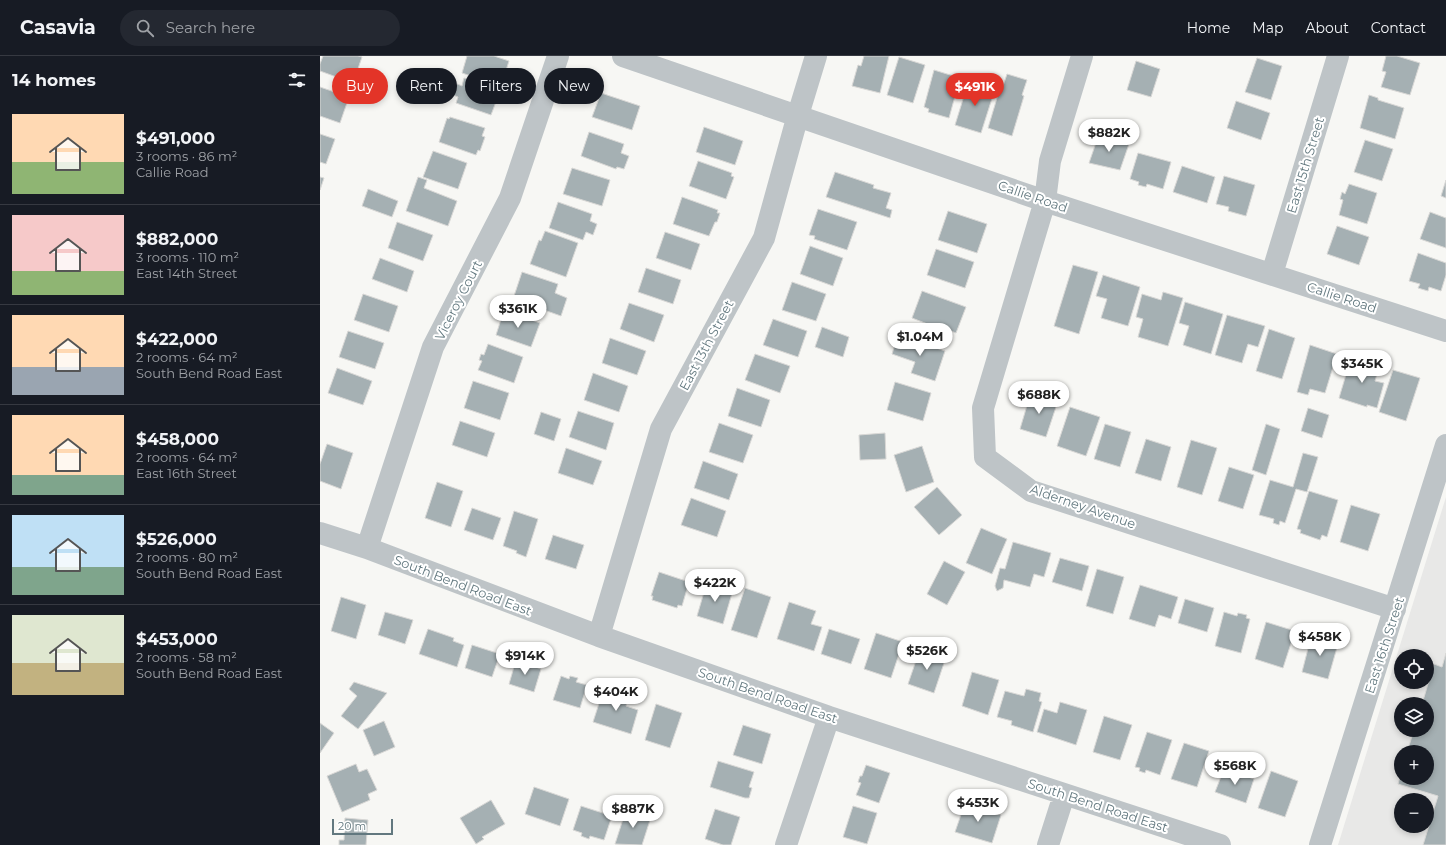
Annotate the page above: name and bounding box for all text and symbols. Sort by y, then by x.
search box [120,10,400,46]
text: Casavia [20,16,96,39]
icon: search [134,17,156,39]
text: Search here [166,18,255,37]
text: Home [1187,19,1230,37]
text: Map [1252,19,1283,37]
text: About [1305,19,1349,37]
text: Contact [1371,19,1426,37]
chip: Buy [332,68,388,104]
chip: Rent [396,68,457,104]
chip: Filters [465,68,536,104]
chip: New [544,68,604,104]
icon: filters [286,69,308,91]
text: 14 homes [12,70,96,90]
pin: $491K [947,73,1003,107]
text: $491K [955,78,995,94]
street label: East 15th Street [1283,115,1327,215]
pin: $882K [1081,119,1137,153]
text: $882K [1088,124,1130,140]
text: $491,000 [136,128,215,148]
icon: home [44,130,92,178]
text: 3 rooms · 86 m² [136,148,237,164]
text: Callie Road [136,164,209,180]
street label: Callie Road [996,177,1070,215]
text: $882,000 [136,229,218,249]
icon: home [44,231,92,279]
text: 3 rooms · 110 m² [136,249,239,265]
street label: Viceroy Court [431,257,485,343]
text: East 14th Street [136,265,237,281]
street label: Callie Road [1305,278,1379,316]
pin: $361K [490,295,546,329]
street label: East 13th Street [675,297,737,393]
text: $361K [499,300,537,316]
pin: $1.04M [887,323,953,357]
text: $1.04M [897,328,943,344]
text: $422,000 [136,329,218,349]
icon: home [44,331,92,379]
text: 2 rooms · 64 m² [136,349,238,365]
pin: $345K [1334,350,1390,384]
text: $345K [1341,355,1383,371]
text: South Bend Road East [136,365,282,381]
pin: $688K [1011,381,1067,415]
text: $688K [1017,386,1061,402]
text: $458,000 [136,429,219,449]
icon: home [44,431,92,479]
text: 2 rooms · 64 m² [136,449,238,465]
text: East 16th Street [136,465,237,481]
street label: Alderney Avenue [1028,480,1138,532]
text: $526,000 [136,529,217,549]
icon: home [44,531,92,579]
text: 2 rooms · 80 m² [136,549,238,565]
street label: South Bend Road East [392,551,534,619]
text: South Bend Road East [136,565,282,581]
pin: $422K [687,569,743,603]
text: $422K [694,574,736,590]
street label: East 16th Street [1361,595,1407,695]
pin: $458K [1292,623,1348,657]
text: $458K [1298,628,1342,644]
text: $453,000 [136,629,218,649]
icon: home [44,631,92,679]
pin: $526K [899,637,955,671]
pin: $914K [497,642,553,676]
text: $526K [906,642,948,658]
text: $914K [505,647,545,663]
text: 2 rooms · 58 m² [136,649,237,665]
map controls [1394,649,1434,833]
button: locate [1394,649,1434,689]
street label: South Bend Road East [696,664,840,726]
text: South Bend Road East [136,665,282,681]
pin: $404K [588,678,644,712]
text: $404K [594,683,638,699]
button: layers [1394,697,1434,737]
button: + [1394,745,1434,785]
pin: $568K [1207,752,1263,786]
text: $568K [1214,757,1256,773]
street label: South Bend Road East [1026,775,1170,835]
pin: $453K [950,789,1006,823]
button: − [1394,793,1434,833]
text: $453K [957,794,999,810]
pin: $887K [605,795,661,829]
text: $887K [611,800,655,816]
scale bar [332,817,393,836]
text: 20 m [338,819,366,833]

